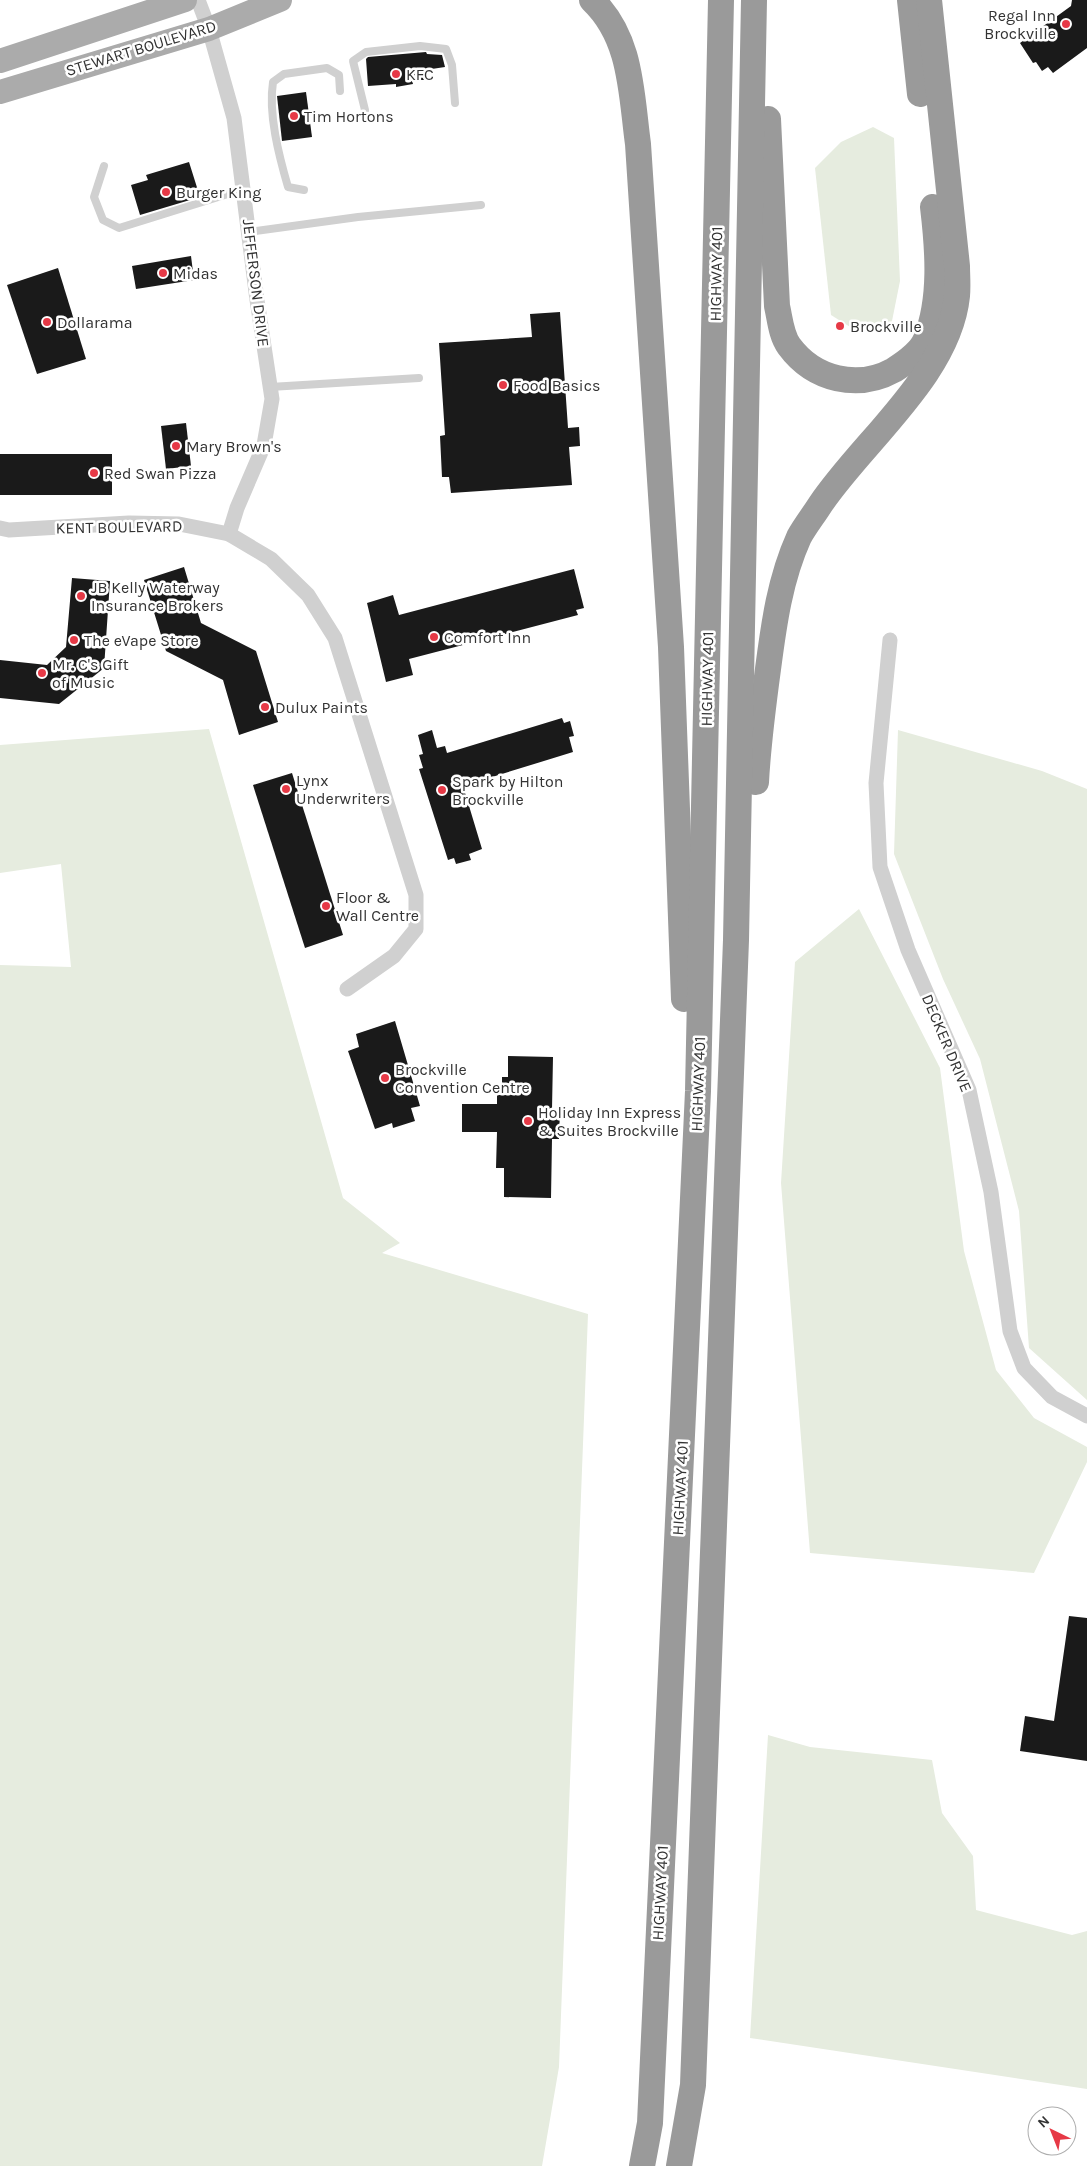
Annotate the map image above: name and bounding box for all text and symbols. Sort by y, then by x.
place label: Regal Inn Brockville [984,6,1056,43]
street label: STEWART BOULEVARD [63,16,219,80]
marker: Regal Inn Brockville [1060,18,1072,30]
place label: KFC [406,65,434,84]
marker: KFC [390,68,402,80]
place label: Tim Hortons [304,107,394,126]
marker: Tim Hortons [288,110,300,122]
place label: Burger King [176,183,261,202]
marker: Burger King [160,186,172,198]
street label: JEFFERSON DRIVE [239,218,273,348]
street label: HIGHWAY 401 [706,226,726,322]
place label: Midas [173,264,218,283]
marker: Midas [157,267,169,279]
place label: Dollarama [57,313,132,332]
marker: Dollarama [41,316,53,328]
place label: Brockville [850,317,922,336]
marker: Brockville [834,320,846,332]
place label: Food Basics [513,376,600,395]
marker: Food Basics [497,379,509,391]
place label: Mary Brown's [186,437,282,456]
marker: Mary Brown's [170,440,182,452]
place label: Red Swan Pizza [104,464,216,483]
marker: Red Swan Pizza [88,467,100,479]
street label: KENT BOULEVARD [55,516,183,538]
place label: JB Kelly Waterway Insurance Brokers [91,578,224,615]
marker: JB Kelly Waterway Insurance Brokers [75,590,87,602]
place label: Comfort Inn [444,628,531,647]
place label: The eVape Store [84,631,199,650]
marker: Comfort Inn [428,631,440,643]
street label: HIGHWAY 401 [697,631,717,727]
marker: The eVape Store [68,634,80,646]
place label: Mr. C's Gift of Music [52,655,129,692]
marker: Mr. C's Gift of Music [36,667,48,679]
place label: Dulux Paints [275,698,368,717]
marker: Dulux Paints [259,701,271,713]
place label: Lynx Underwriters [296,771,390,808]
place label: Spark by Hilton Brockville [452,772,564,809]
marker: Lynx Underwriters [280,783,292,795]
marker: Spark by Hilton Brockville [436,784,448,796]
place label: Floor & Wall Centre [336,888,419,925]
marker: Floor & Wall Centre [320,900,332,912]
street label: DECKER DRIVE [918,991,976,1095]
street label: HIGHWAY 401 [687,1036,709,1132]
place label: Brockville Convention Centre [395,1060,530,1097]
marker: Brockville Convention Centre [379,1072,391,1084]
place label: Holiday Inn Express & Suites Brockville [538,1103,681,1140]
marker: Holiday Inn Express & Suites Brockville [522,1115,534,1127]
street label: HIGHWAY 401 [668,1440,692,1536]
street label: HIGHWAY 401 [648,1845,672,1941]
north arrow [1027,2106,1077,2156]
text: N [1034,2112,1053,2132]

